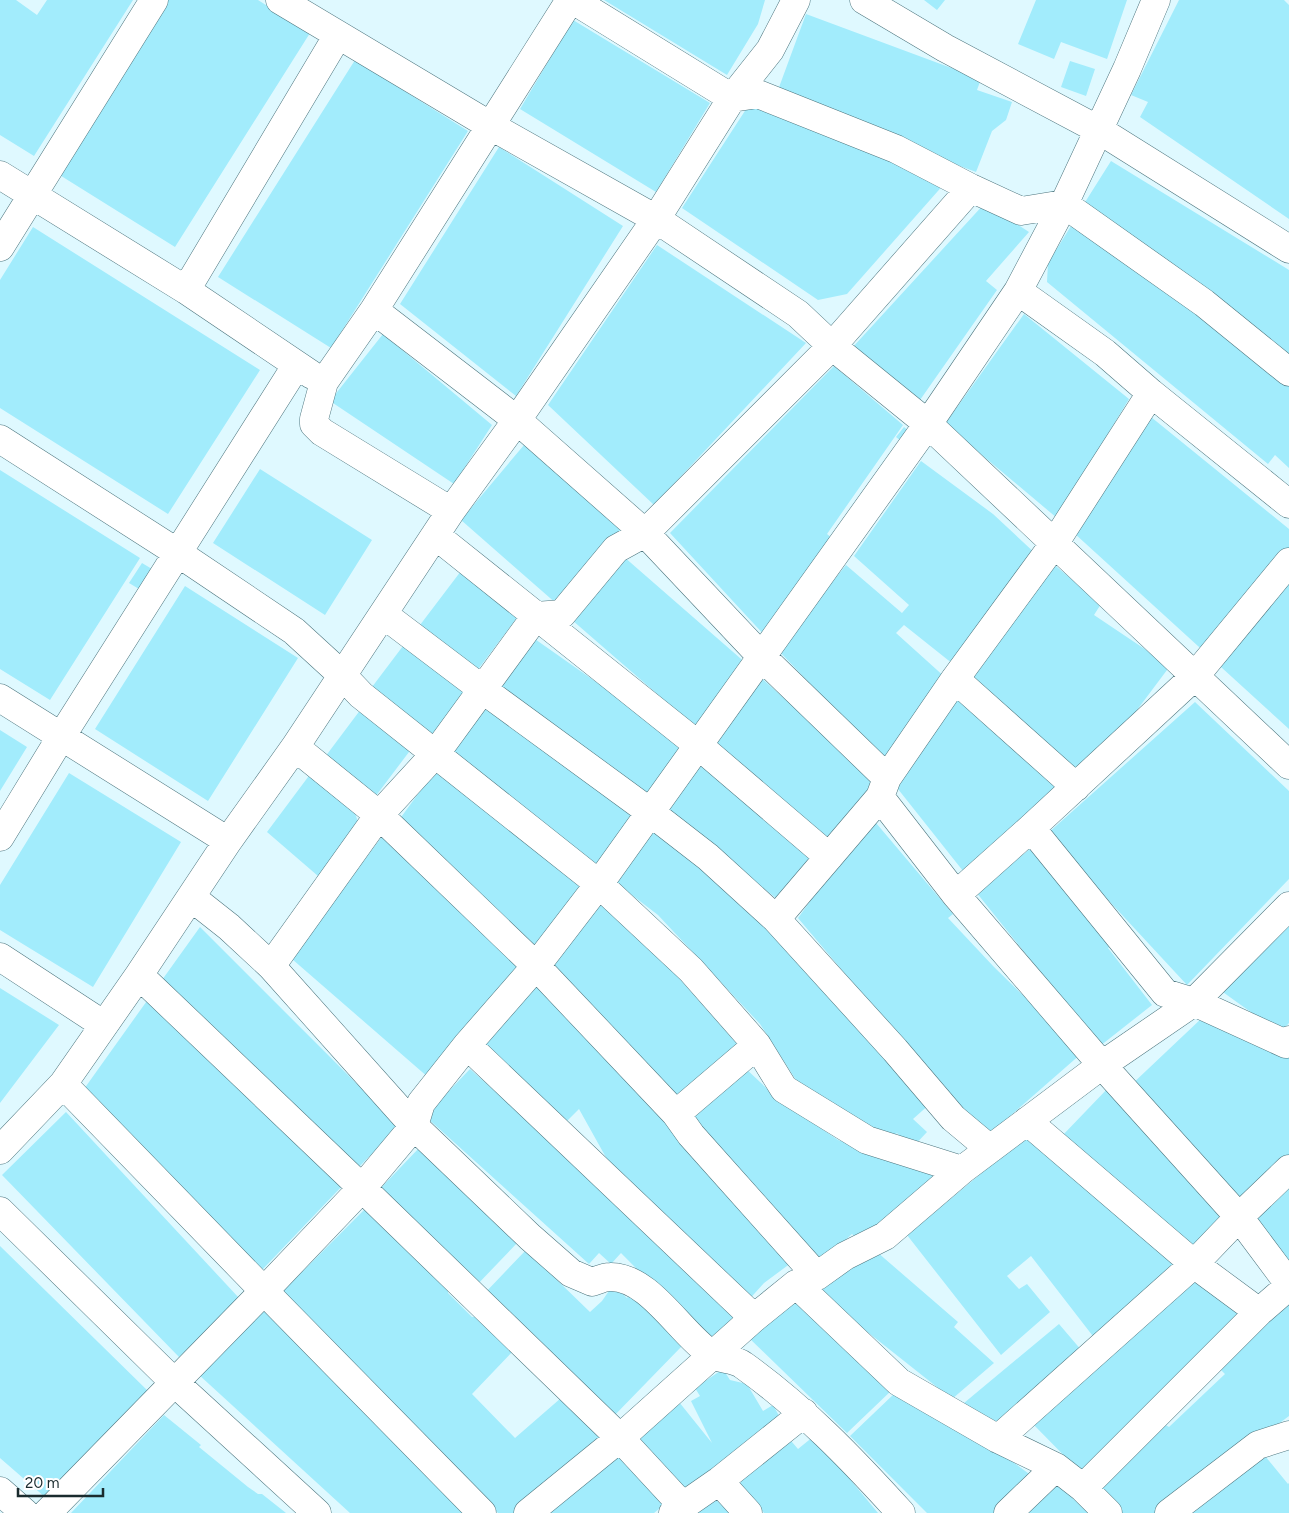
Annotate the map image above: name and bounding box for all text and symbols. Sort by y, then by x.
scale bar [18,1466,102,1498]
text: 20 m [25,1474,59,1492]

